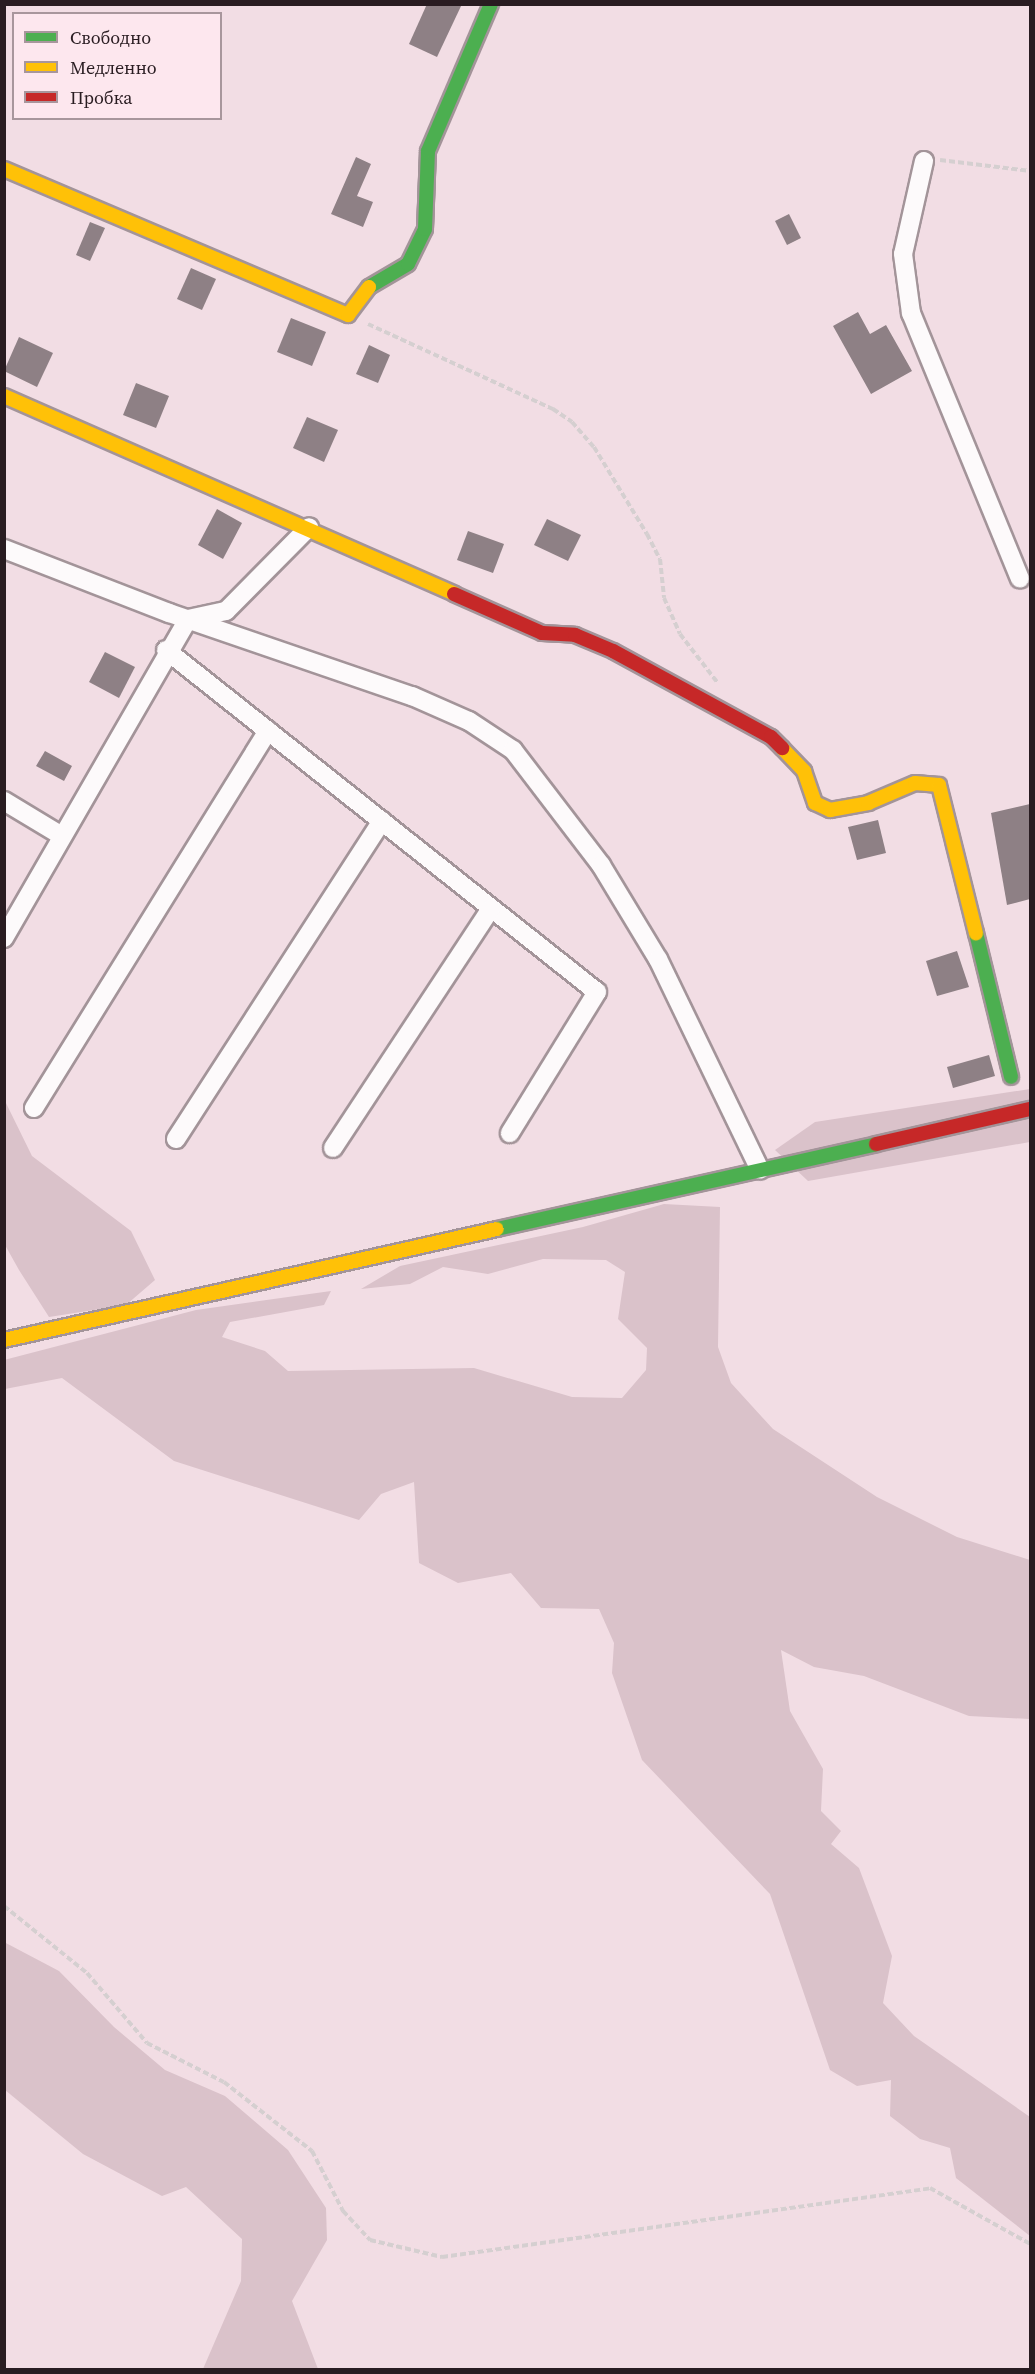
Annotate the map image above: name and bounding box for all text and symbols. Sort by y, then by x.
legend [12,12,222,120]
text: Свободно [70,25,151,50]
text: Медленно [70,55,157,80]
text: Пробка [70,85,132,110]

